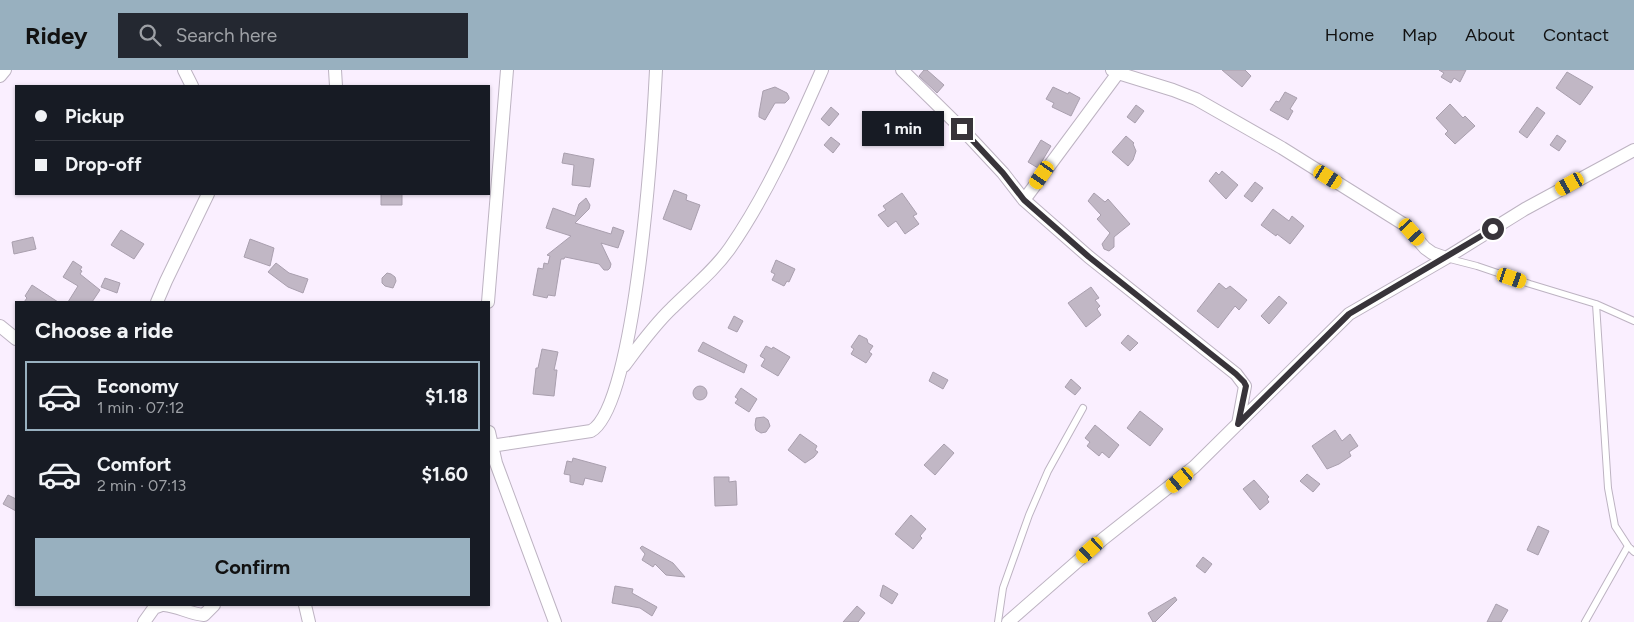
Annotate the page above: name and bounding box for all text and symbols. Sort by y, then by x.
search box [118,13,468,58]
text: Ridey [25,21,88,50]
icon: search [136,21,164,49]
text: Search here [176,24,277,47]
text: Home [1325,24,1374,46]
text: Map [1402,24,1437,46]
text: About [1465,24,1515,46]
text: Contact [1543,24,1609,46]
text: Pickup [65,105,124,128]
callout: 1 min [862,112,944,146]
route end [951,118,973,140]
text: 1 min [884,119,922,138]
text: Drop-off [65,153,142,176]
car [1027,158,1056,192]
car [1311,163,1344,191]
car [1553,170,1586,198]
car [1396,216,1427,248]
route start [1482,218,1504,240]
car [1495,266,1528,290]
text: Choose a ride [35,317,173,344]
icon: car [37,374,82,419]
text: Economy [97,375,179,398]
text: $1.18 [425,385,468,408]
text: 1 min · 07:12 [97,398,184,417]
icon: car [37,452,82,497]
text: Comfort [97,453,172,476]
text: $1.60 [421,463,468,486]
car [1163,465,1196,495]
text: 2 min · 07:13 [97,476,186,495]
car [1073,534,1106,566]
button: Confirm [35,538,470,596]

